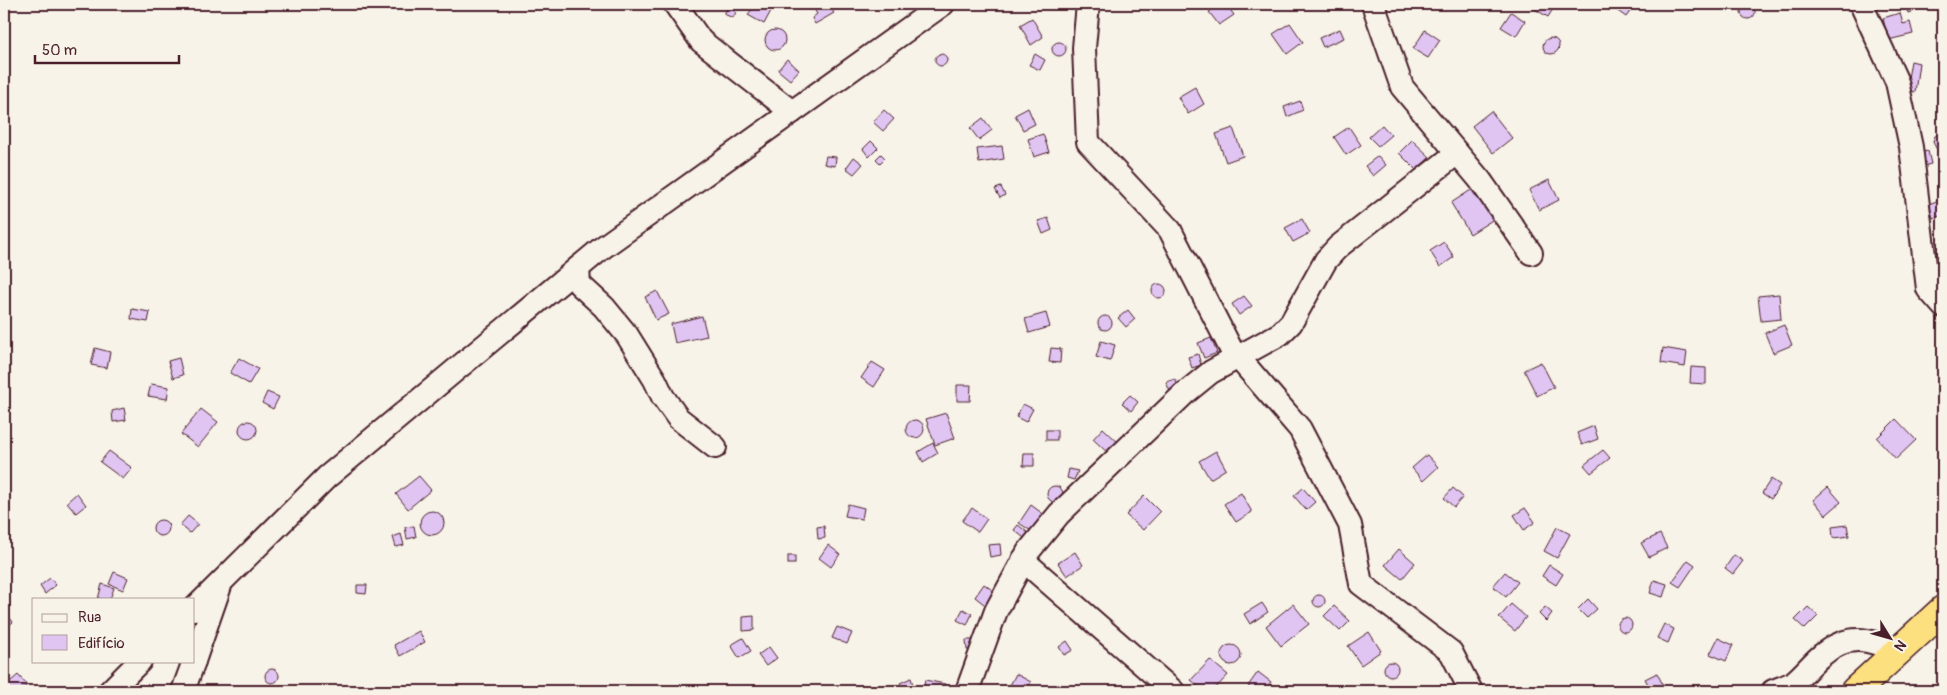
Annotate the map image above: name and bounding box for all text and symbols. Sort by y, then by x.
scale bar [35,32,179,64]
text: 50 m [42,41,77,60]
legend [32,598,195,662]
text: Rua [78,608,101,627]
north arrow [1864,612,1914,662]
text: Edifício [78,634,124,653]
text: N [1890,637,1910,654]

